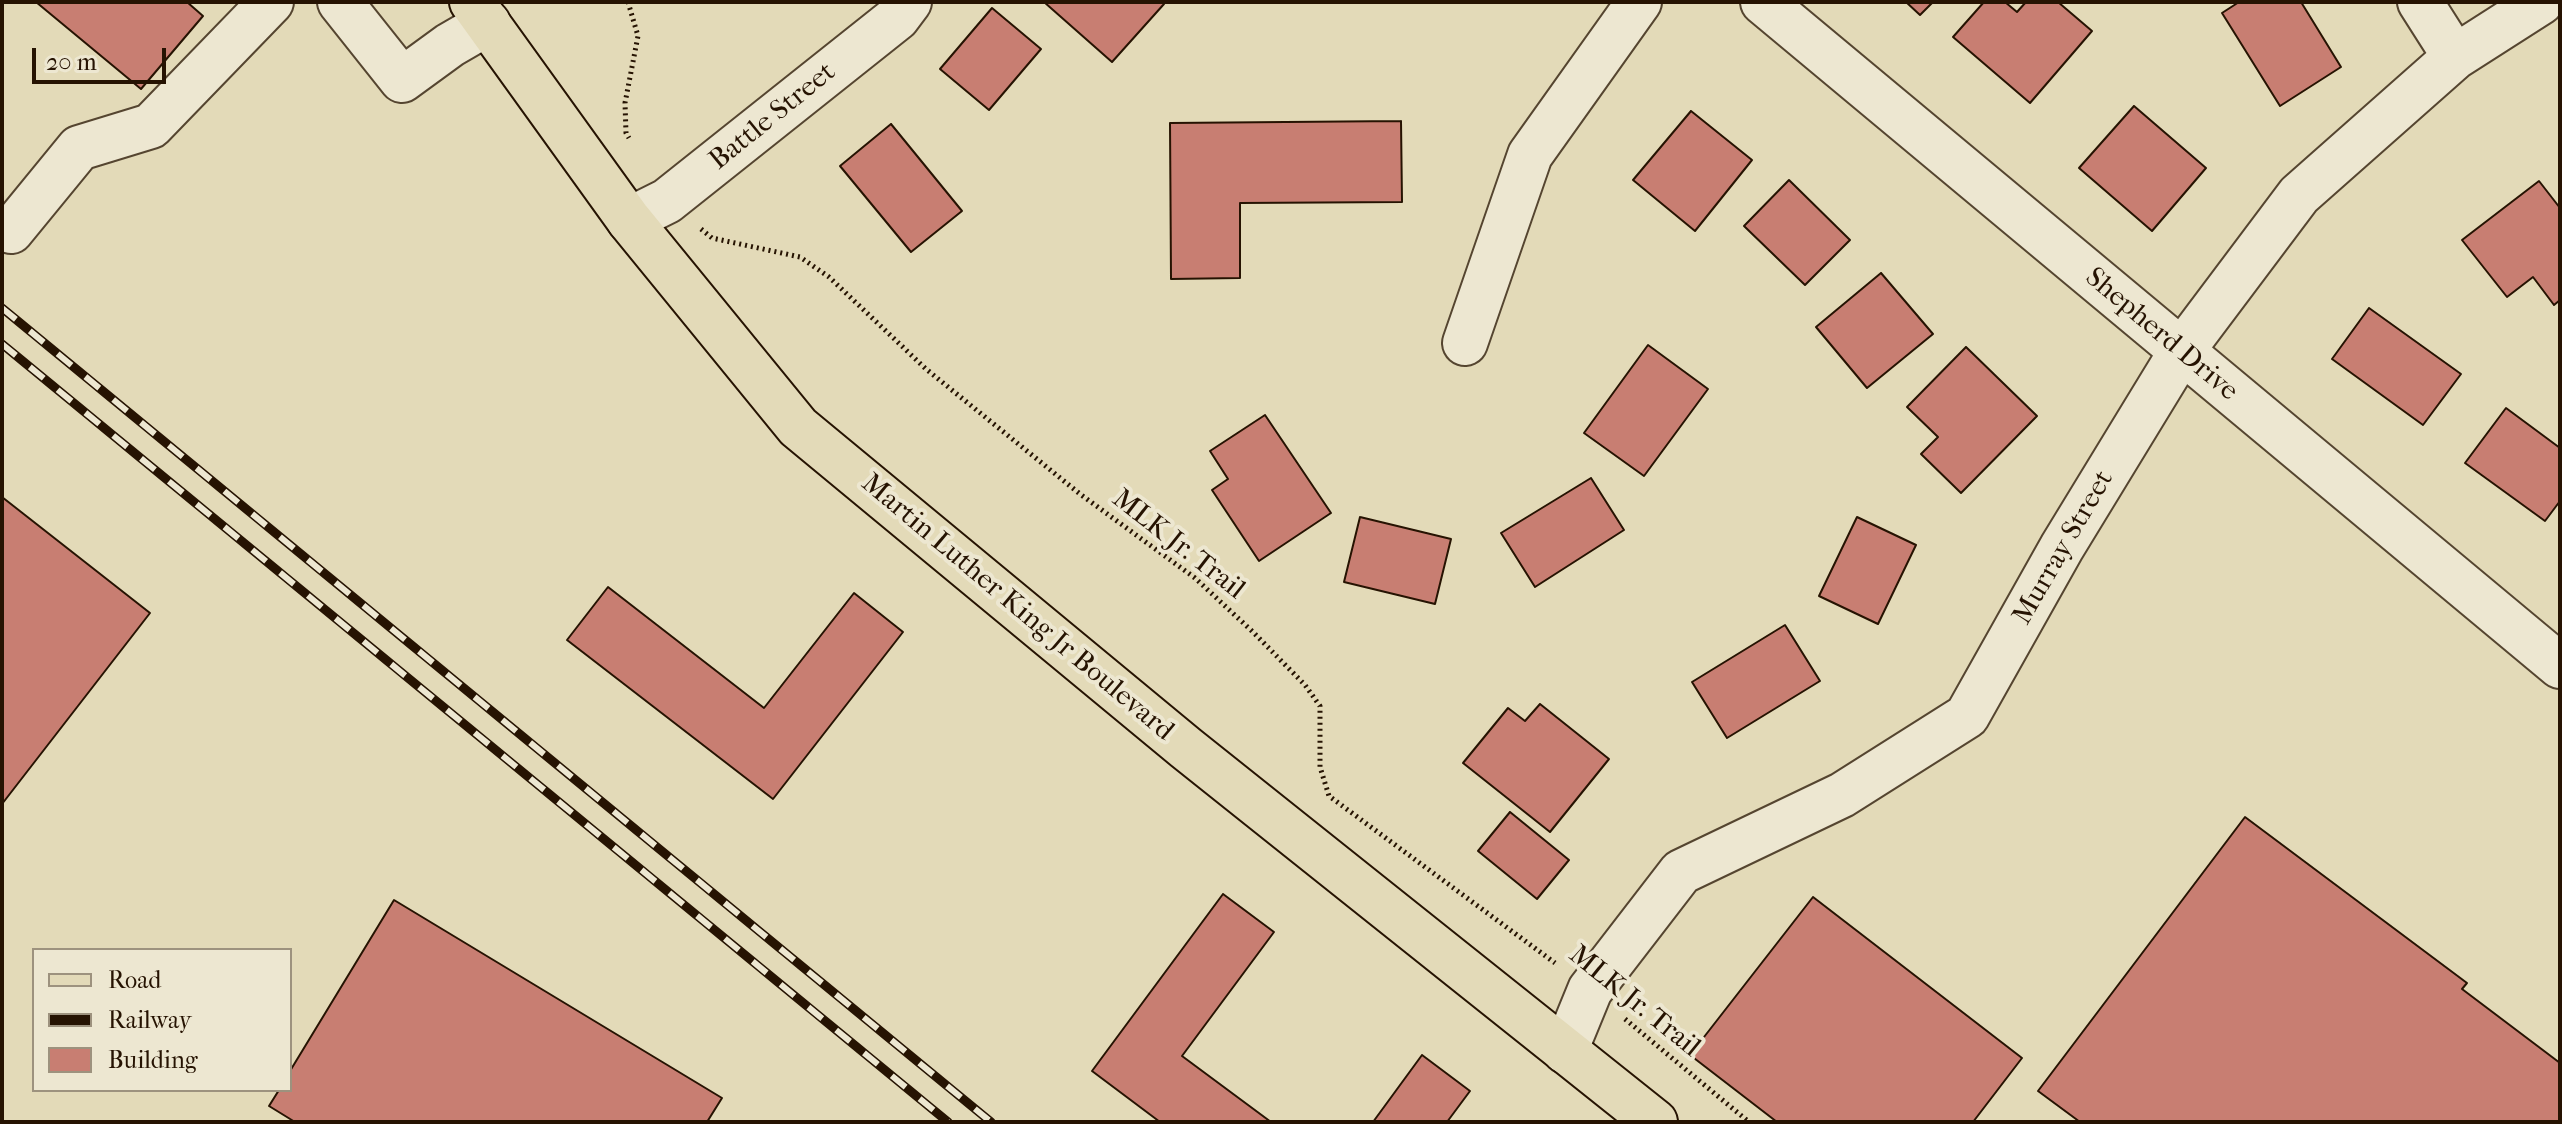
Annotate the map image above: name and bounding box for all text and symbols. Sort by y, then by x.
scale bar [36,32,170,82]
text: 20 m [46,48,97,76]
street label: Battle Street [703,56,843,178]
street label: Shepherd Drive [2078,261,2244,409]
street label: Murray Street [2006,465,2122,631]
street label: Martin Luther King Jr Boulevard [854,467,1180,749]
street label: MLK Jr. Trail [1105,483,1251,607]
street label: MLK Jr. Trail [1562,939,1706,1065]
legend [32,948,292,1092]
text: Road [108,966,161,994]
text: Railway [108,1006,191,1034]
text: Building [108,1046,198,1074]

